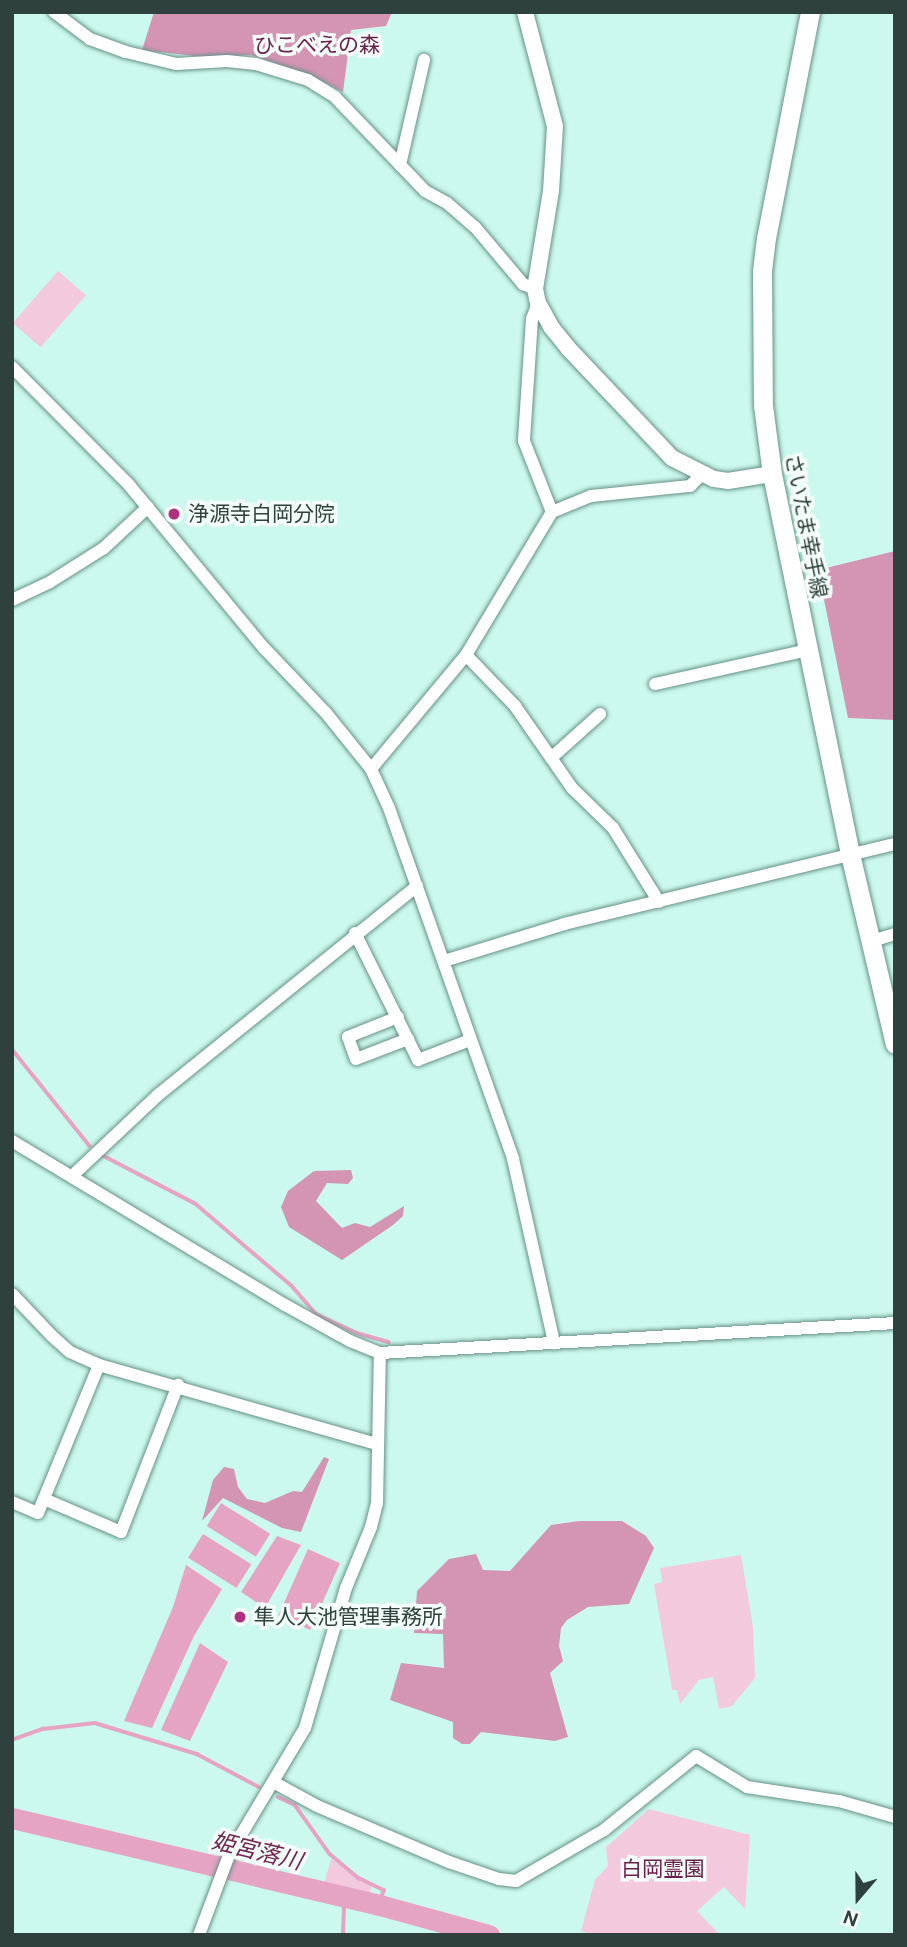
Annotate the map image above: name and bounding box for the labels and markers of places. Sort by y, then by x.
place label: 浄源寺白岡分院 [188,501,335,527]
marker: 浄源寺白岡分院 [166,506,182,522]
place label: 隼人大池管理事務所 [254,1604,443,1630]
marker: 隼人大池管理事務所 [232,1609,248,1625]

